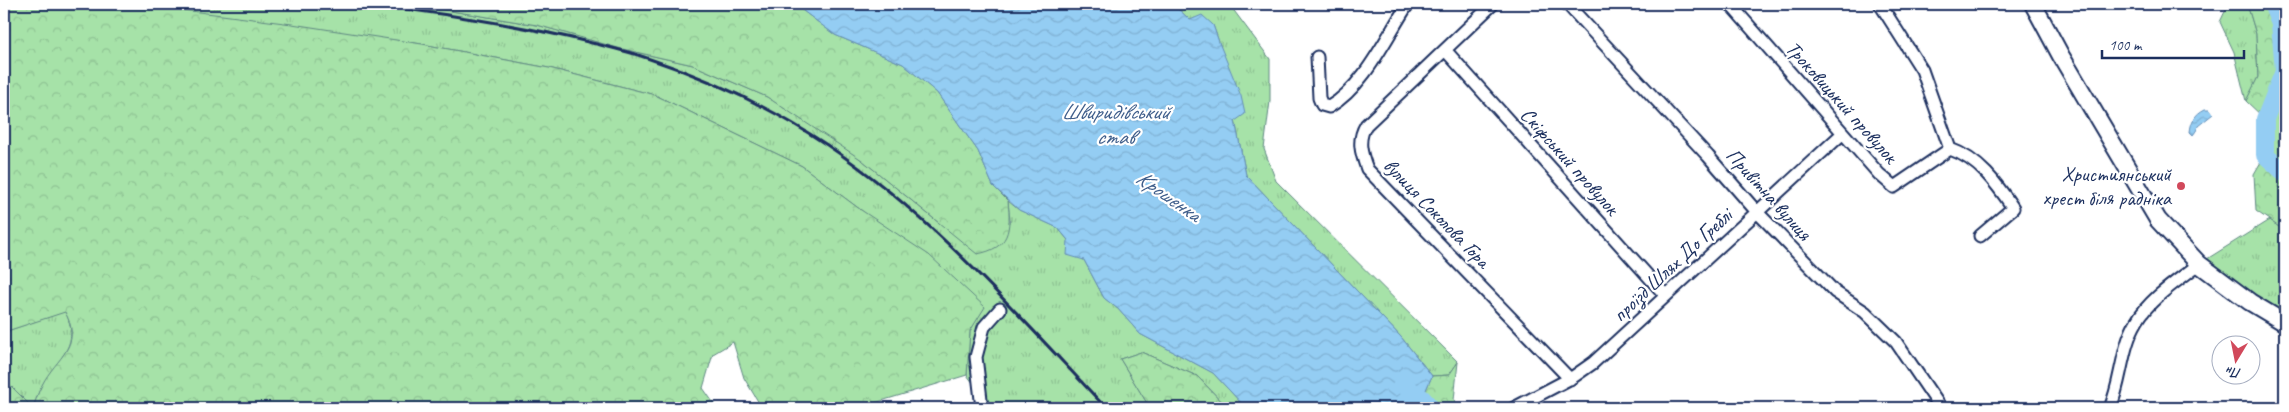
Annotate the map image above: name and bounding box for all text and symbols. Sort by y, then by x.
scale bar [2102,28,2244,60]
street label: Троковицький провулок [1780,36,1905,170]
text: 100 m [2109,36,2143,55]
water label: Швиридівський став [1061,98,1174,151]
street label: Скіфський провулок [1515,102,1627,222]
street label: Привітна вулиця [1721,142,1818,247]
street label: вулиця Соколова Гора [1378,153,1498,275]
place label: Християнський хрест біля радніка [2043,161,2173,211]
water label: Крошенка [1131,164,1209,230]
marker: Християнський хрест біля радніка [2175,180,2187,192]
street label: проїзд Шлях До Греблі [1607,201,1740,328]
north arrow [2212,334,2262,384]
text: Пн [2224,363,2243,382]

